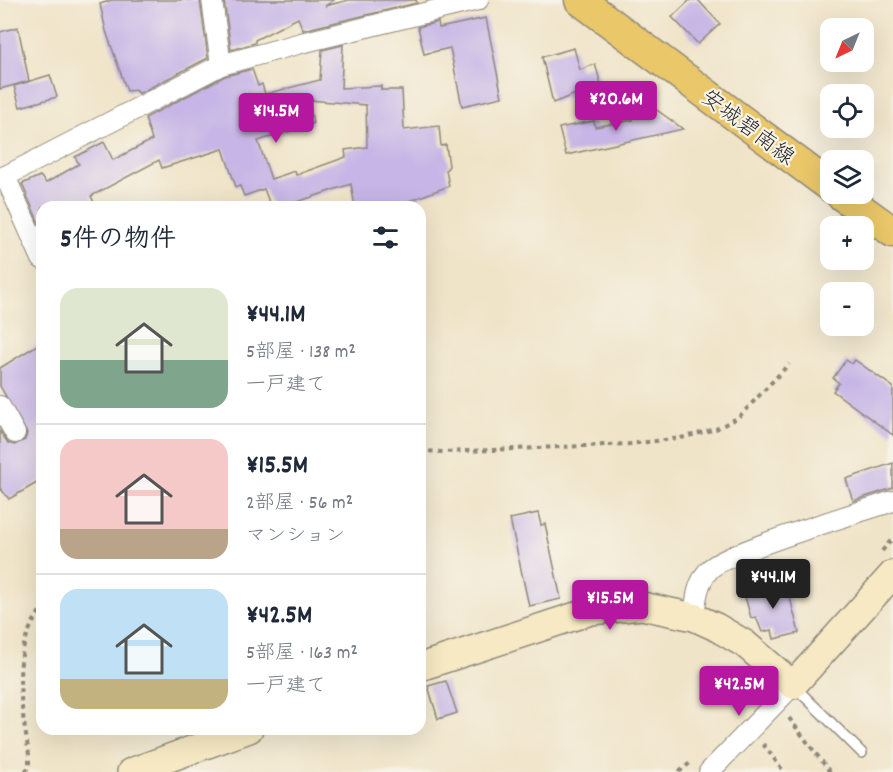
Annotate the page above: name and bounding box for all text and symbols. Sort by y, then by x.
north arrow [820,18,874,72]
map controls [820,18,874,336]
pin: ¥20.6M [567,81,665,132]
street label: 安城碧南線 [694,83,800,174]
button: locate [820,84,874,138]
text: ¥20.6M [589,86,643,114]
pin: ¥14.5M [227,93,325,144]
text: ¥14.5M [253,98,299,126]
button: layers [820,150,874,204]
button: + [820,216,874,270]
icon: filters [369,221,402,254]
text: 5件の物件 [60,222,176,259]
button: − [820,282,874,336]
text: ¥44.1M [246,297,305,334]
icon: home [108,312,180,384]
text: 5部屋 · 138 m² [246,339,356,367]
text: 一戸建て [246,372,326,400]
text: ¥15.5M [246,448,308,485]
icon: home [108,463,180,535]
text: 2部屋 · 56 m² [246,490,353,518]
text: マンション [246,523,345,551]
pin: ¥44.1M [724,559,822,610]
text: ¥44.1M [750,564,796,592]
pin: ¥15.5M [561,580,659,631]
text: ¥15.5M [586,585,634,613]
text: ¥42.5M [246,598,312,635]
icon: home [108,613,180,685]
text: 5部屋 · 163 m² [246,640,358,668]
pin: ¥42.5M [690,666,788,717]
text: ¥42.5M [713,671,765,699]
text: 一戸建て [246,673,326,701]

